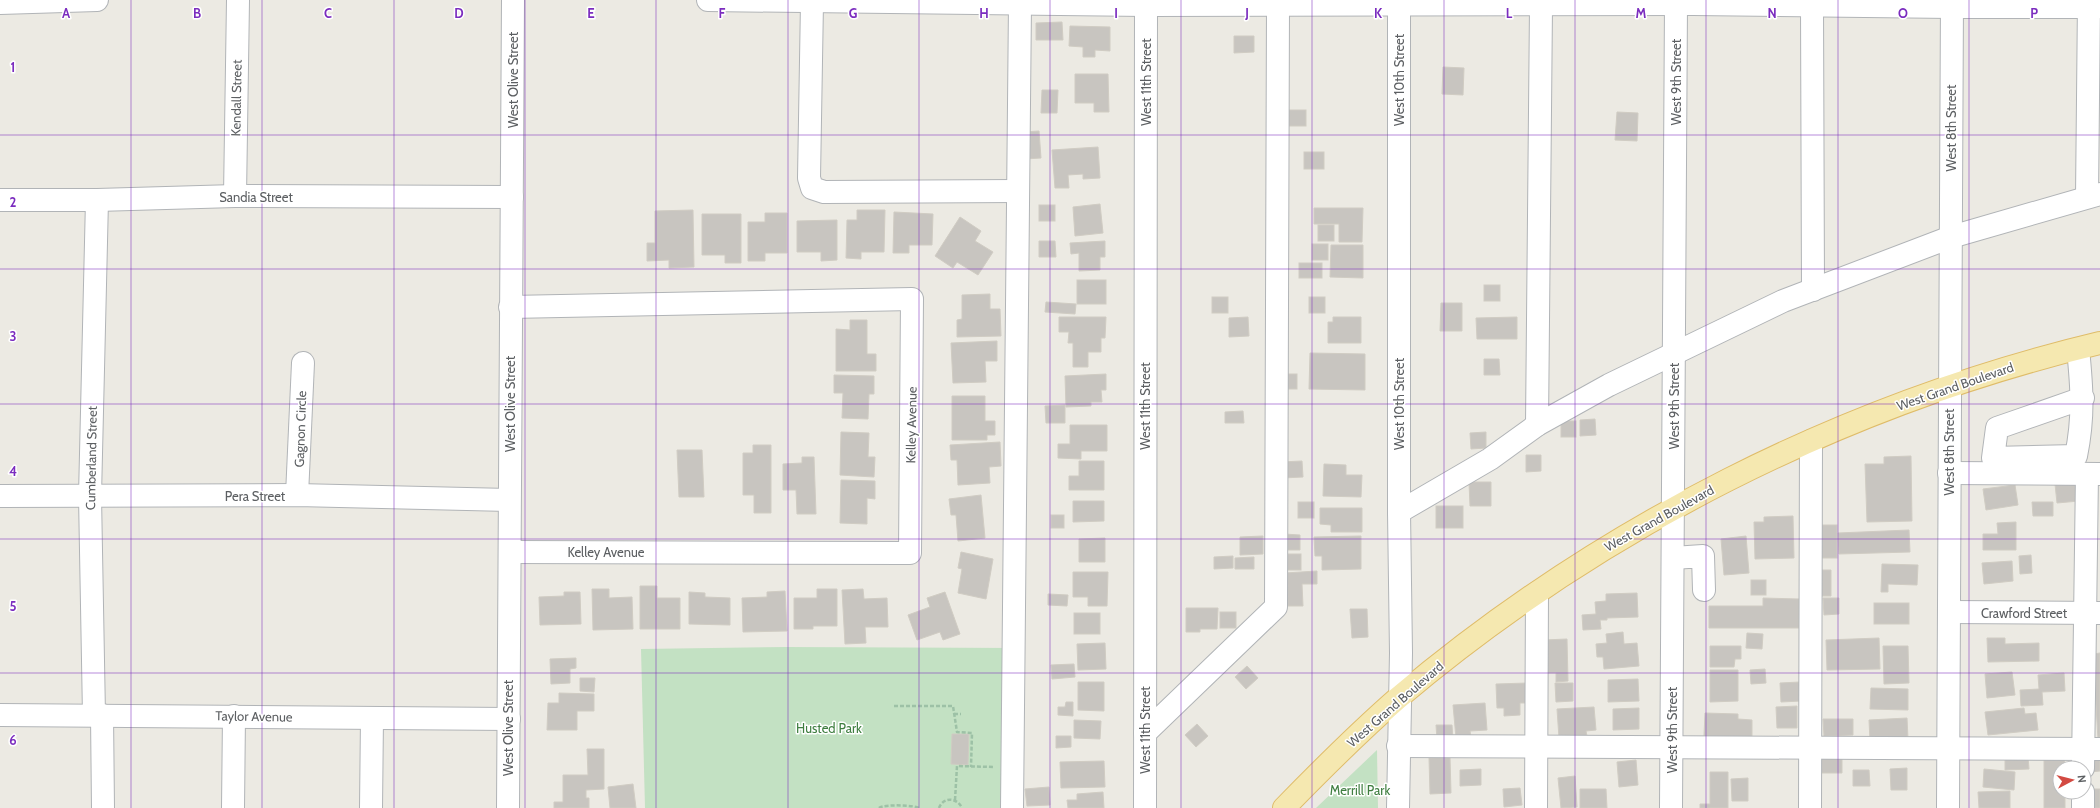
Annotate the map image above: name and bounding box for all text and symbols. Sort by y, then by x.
text: A [62,5,71,21]
text: B [193,5,201,21]
text: C [324,5,332,21]
text: D [454,5,464,21]
text: E [587,5,595,21]
text: F [719,5,726,21]
text: G [849,5,858,21]
text: H [979,5,989,21]
text: I [1114,5,1118,21]
text: J [1244,5,1249,21]
text: K [1374,5,1383,21]
text: L [1506,5,1513,21]
text: M [1636,5,1647,21]
text: N [1767,5,1777,21]
text: O [1898,5,1908,21]
text: P [2030,5,2038,21]
street label: West Olive Street [505,31,521,128]
street label: West 10th Street [1391,33,1407,126]
street label: West 11th Street [1138,38,1154,126]
street label: West 9th Street [1668,38,1684,125]
text: 1 [11,59,15,75]
street label: Kendall Street [227,59,245,137]
street label: West 8th Street [1943,84,1959,171]
street label: Sandia Street [219,189,293,205]
text: 2 [10,194,17,210]
text: 3 [9,328,17,344]
street label: West Olive Street [502,355,518,452]
street label: West 10th Street [1391,357,1407,450]
street label: West Grand Boulevard [1894,358,2016,414]
street label: West 11th Street [1137,362,1153,450]
street label: West 9th Street [1666,362,1682,449]
street label: Kelley Avenue [902,386,920,464]
street label: Gagnon Circle [291,390,309,468]
street label: Cumberland Street [82,405,100,510]
street label: West 8th Street [1941,408,1957,495]
text: 4 [9,463,17,479]
street label: West Grand Boulevard [1602,481,1716,555]
street label: Pera Street [225,488,286,504]
street label: Kelley Avenue [568,544,645,560]
text: 5 [10,598,17,614]
street label: Crawford Street [1981,605,2068,621]
street label: West Grand Boulevard [1344,658,1446,750]
street label: West Olive Street [500,679,516,776]
street label: West 11th Street [1137,686,1153,774]
street label: West 9th Street [1664,686,1680,773]
street label: Taylor Avenue [215,707,293,725]
park label: Husted Park [796,720,862,736]
text: 6 [9,732,17,748]
north arrow [2052,760,2092,800]
text: N [2075,774,2089,783]
park label: Merrill Park [1330,782,1390,798]

